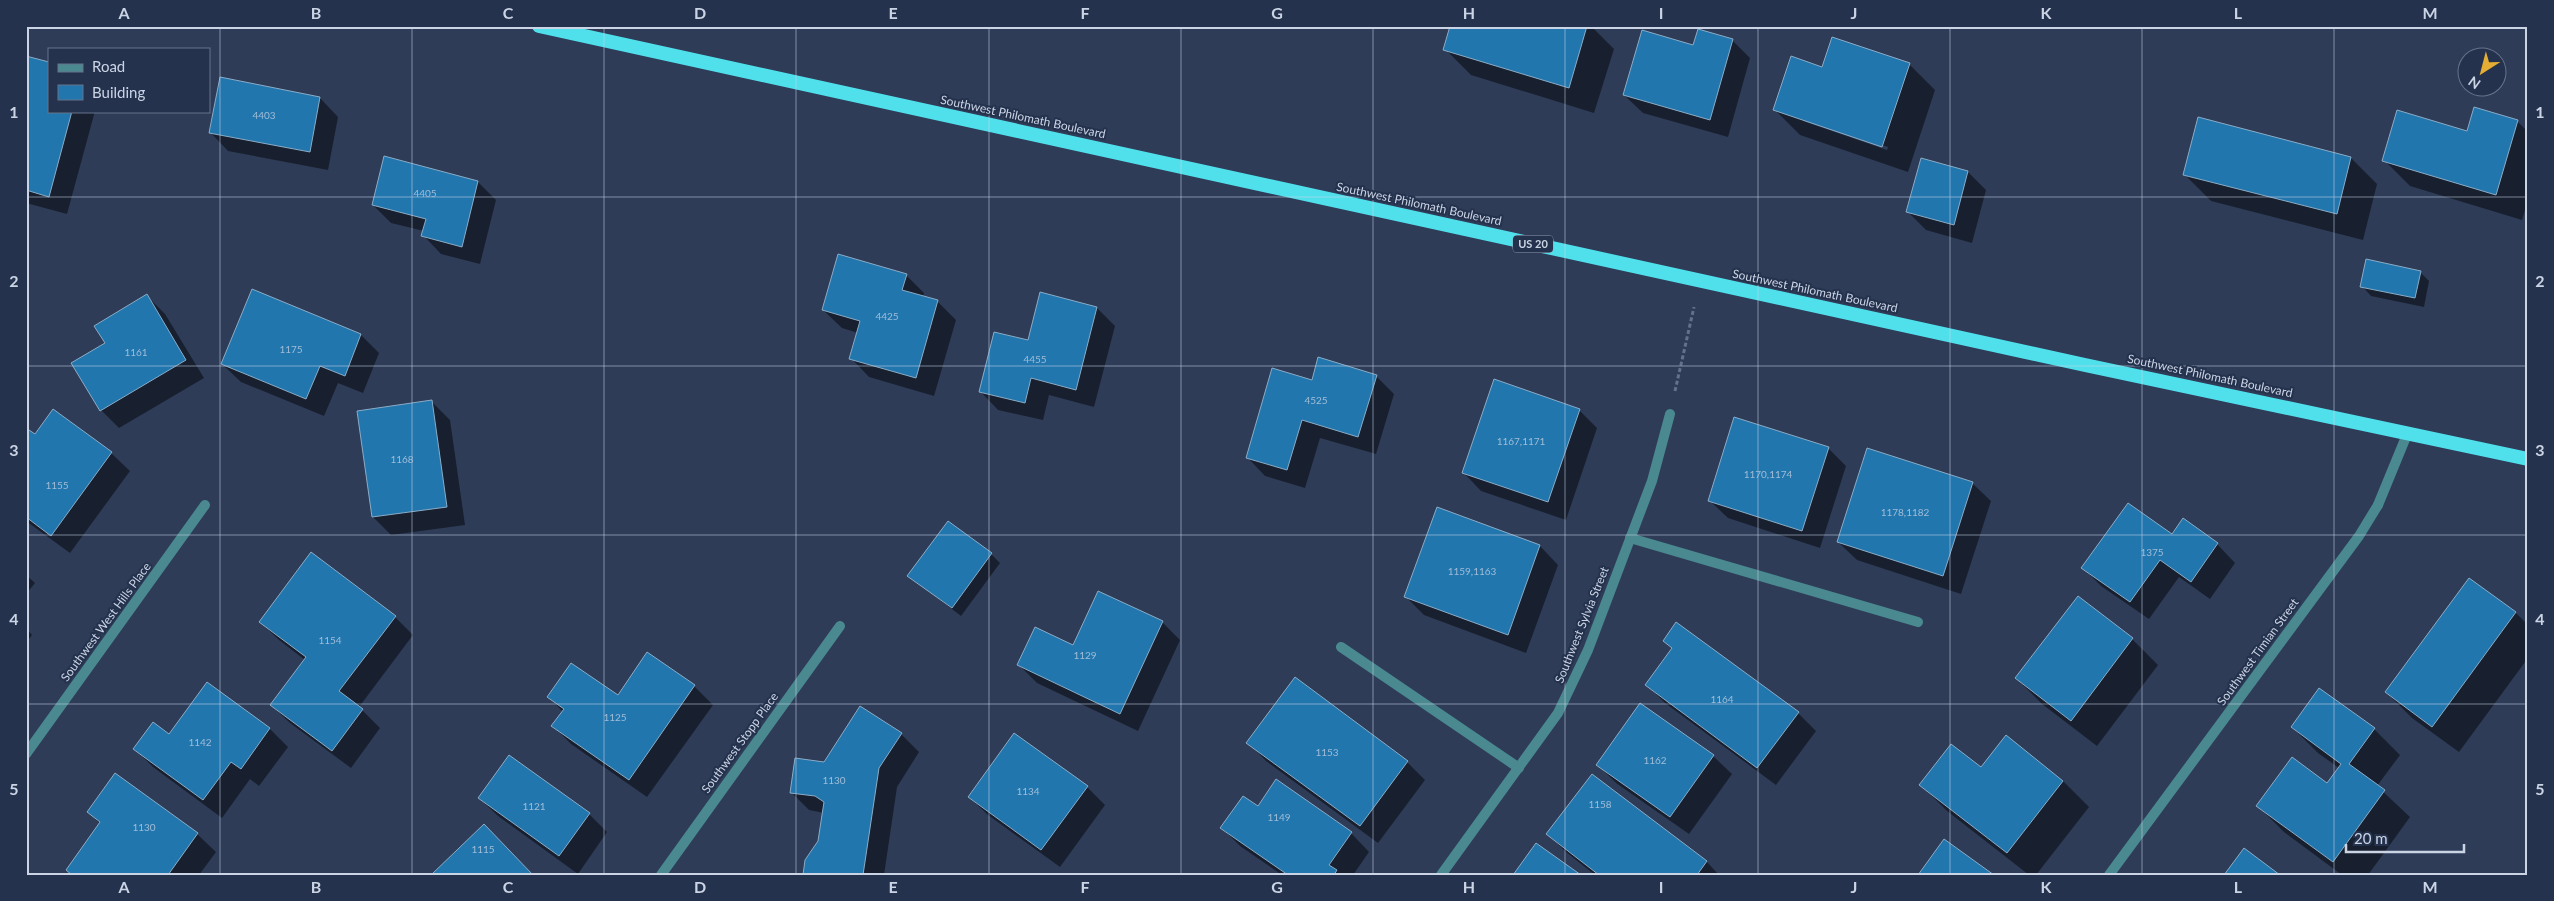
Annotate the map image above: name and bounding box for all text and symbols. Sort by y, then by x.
text: A [117,3,130,22]
text: B [311,3,321,22]
text: C [503,3,514,22]
text: D [694,3,706,22]
text: E [888,3,898,22]
text: F [1080,3,1090,22]
text: G [1271,3,1283,22]
text: H [1463,3,1475,22]
text: I [1659,3,1663,22]
text: J [1851,3,1857,22]
text: K [2041,3,2053,22]
text: L [2234,3,2243,22]
text: M [2422,3,2438,22]
legend [48,48,210,112]
north arrow [2456,48,2506,98]
text: Road [92,57,125,75]
text: N [2465,73,2483,93]
text: Building [92,83,145,101]
street label: Southwest Philomath Boulevard [939,92,1107,141]
text: 1 [9,102,19,121]
text: 1 [2535,102,2545,121]
house number: 4403 [252,109,276,121]
street label: Southwest Philomath Boulevard [1335,179,1503,228]
house number: 4405 [413,187,437,199]
road number: US 20 [1513,235,1553,252]
street label: Southwest Philomath Boulevard [1731,266,1899,315]
text: 2 [9,271,19,290]
text: 2 [2535,271,2545,290]
house number: 4425 [875,310,899,322]
house number: 1175 [279,343,303,355]
house number: 1161 [124,346,148,358]
street label: Southwest Philomath Boulevard [2126,351,2294,400]
house number: 4455 [1023,353,1047,365]
house number: 4525 [1304,394,1328,406]
house number: 1167,1171 [1497,435,1546,447]
text: 3 [9,440,19,459]
text: 3 [2535,440,2545,459]
house number: 1168 [390,453,414,465]
house number: 1170,1174 [1744,468,1793,480]
house number: 1155 [45,479,69,491]
house number: 1178,1182 [1881,506,1930,518]
house number: 1375 [2140,546,2164,558]
street label: Southwest West Hills Place [57,559,154,684]
street label: Southwest Sylvia Street [1551,564,1612,685]
house number: 1159,1163 [1448,565,1497,577]
street label: Southwest Timian Street [2214,595,2302,708]
text: 4 [9,609,19,628]
text: 4 [2535,609,2545,628]
house number: 1154 [318,634,342,646]
house number: 1129 [1073,649,1097,661]
street label: Southwest Stopp Place [698,689,781,796]
house number: 1164 [1710,693,1734,705]
house number: 1125 [603,711,627,723]
house number: 1142 [188,736,212,748]
house number: 1153 [1315,746,1339,758]
house number: 1162 [1643,754,1667,766]
house number: 1130 [822,774,846,786]
text: 5 [9,779,19,798]
text: 5 [2535,779,2545,798]
house number: 1134 [1016,785,1040,797]
house number: 1158 [1588,798,1612,810]
house number: 1121 [522,800,546,812]
house number: 1149 [1267,811,1291,823]
house number: 1130 [132,821,156,833]
scale bar [2346,821,2464,853]
text: 20 m [2354,829,2388,847]
house number: 1115 [471,843,495,855]
text: A [117,877,130,896]
text: B [311,877,321,896]
text: C [503,877,514,896]
text: D [694,877,706,896]
text: E [888,877,898,896]
text: F [1080,877,1090,896]
text: G [1271,877,1283,896]
text: H [1463,877,1475,896]
text: I [1659,877,1663,896]
text: J [1851,877,1857,896]
text: K [2041,877,2053,896]
text: L [2234,877,2243,896]
text: M [2422,877,2438,896]

